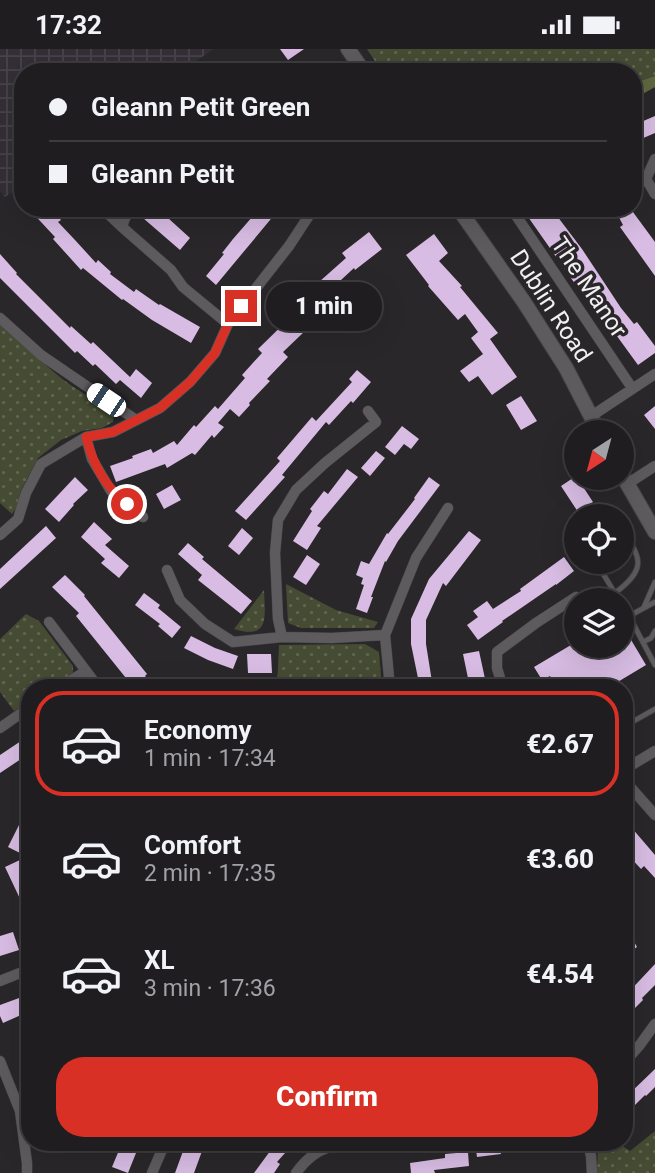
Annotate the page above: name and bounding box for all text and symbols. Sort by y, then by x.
text: 17:32 [35,10,102,40]
text: Gleann Petit Green [91,92,310,122]
text: Gleann Petit [91,159,234,189]
street label: The Manor [545,231,633,343]
street label: Dublin Road [504,245,598,367]
callout: 1 min [266,281,381,331]
route end [225,290,257,322]
text: 1 min [295,293,353,320]
car [83,380,130,420]
north arrow [564,420,634,490]
map controls [564,420,634,658]
route start [111,488,143,520]
button: locate [564,504,634,574]
button: layers [564,588,634,658]
icon: car [60,712,123,775]
text: Economy [144,715,251,745]
text: €2.67 [526,729,594,759]
text: 1 min · 17:34 [144,745,276,772]
icon: car [60,827,123,890]
text: Comfort [144,830,241,860]
text: €3.60 [526,844,594,874]
text: 2 min · 17:35 [144,860,276,887]
icon: car [60,942,123,1005]
text: XL [144,945,175,975]
text: €4.54 [526,959,594,989]
text: 3 min · 17:36 [144,975,276,1002]
button: Confirm [56,1057,598,1137]

